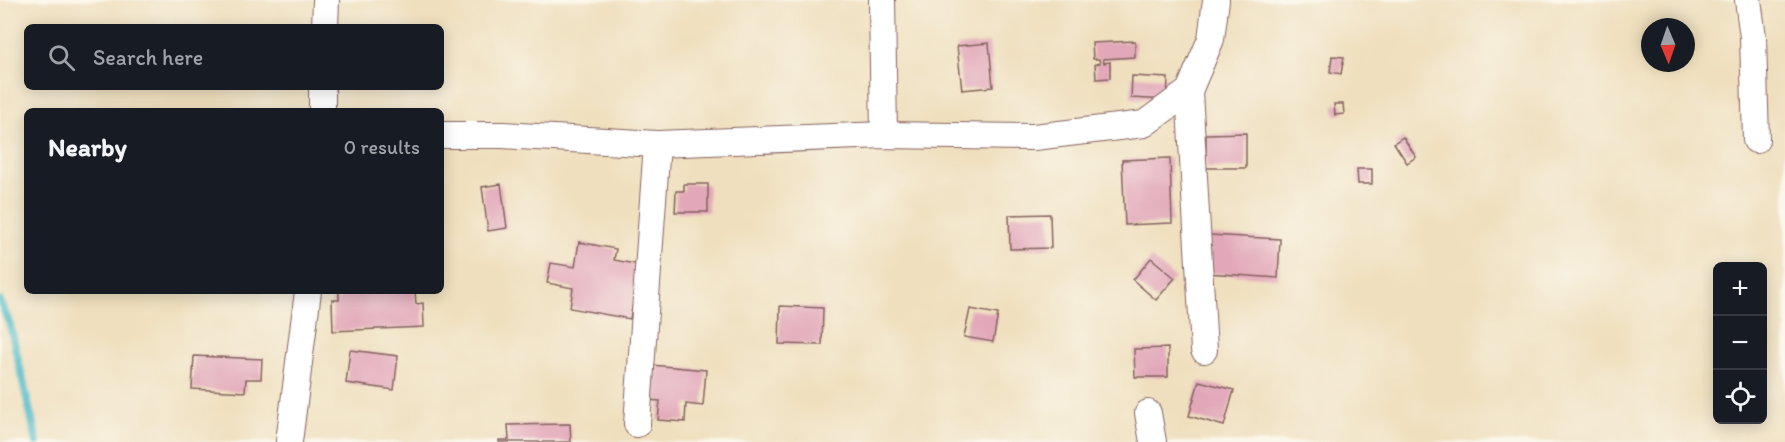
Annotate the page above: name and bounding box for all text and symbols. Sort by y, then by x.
north arrow [1641,18,1695,72]
search box [24,24,444,90]
icon: search [45,41,78,74]
text: Search here [93,44,203,71]
text: Nearby [48,131,127,163]
text: 0 results [344,135,420,159]
map controls [1713,262,1767,424]
button: + [1713,262,1767,316]
button: − [1713,316,1767,370]
button: locate [1713,370,1767,424]

